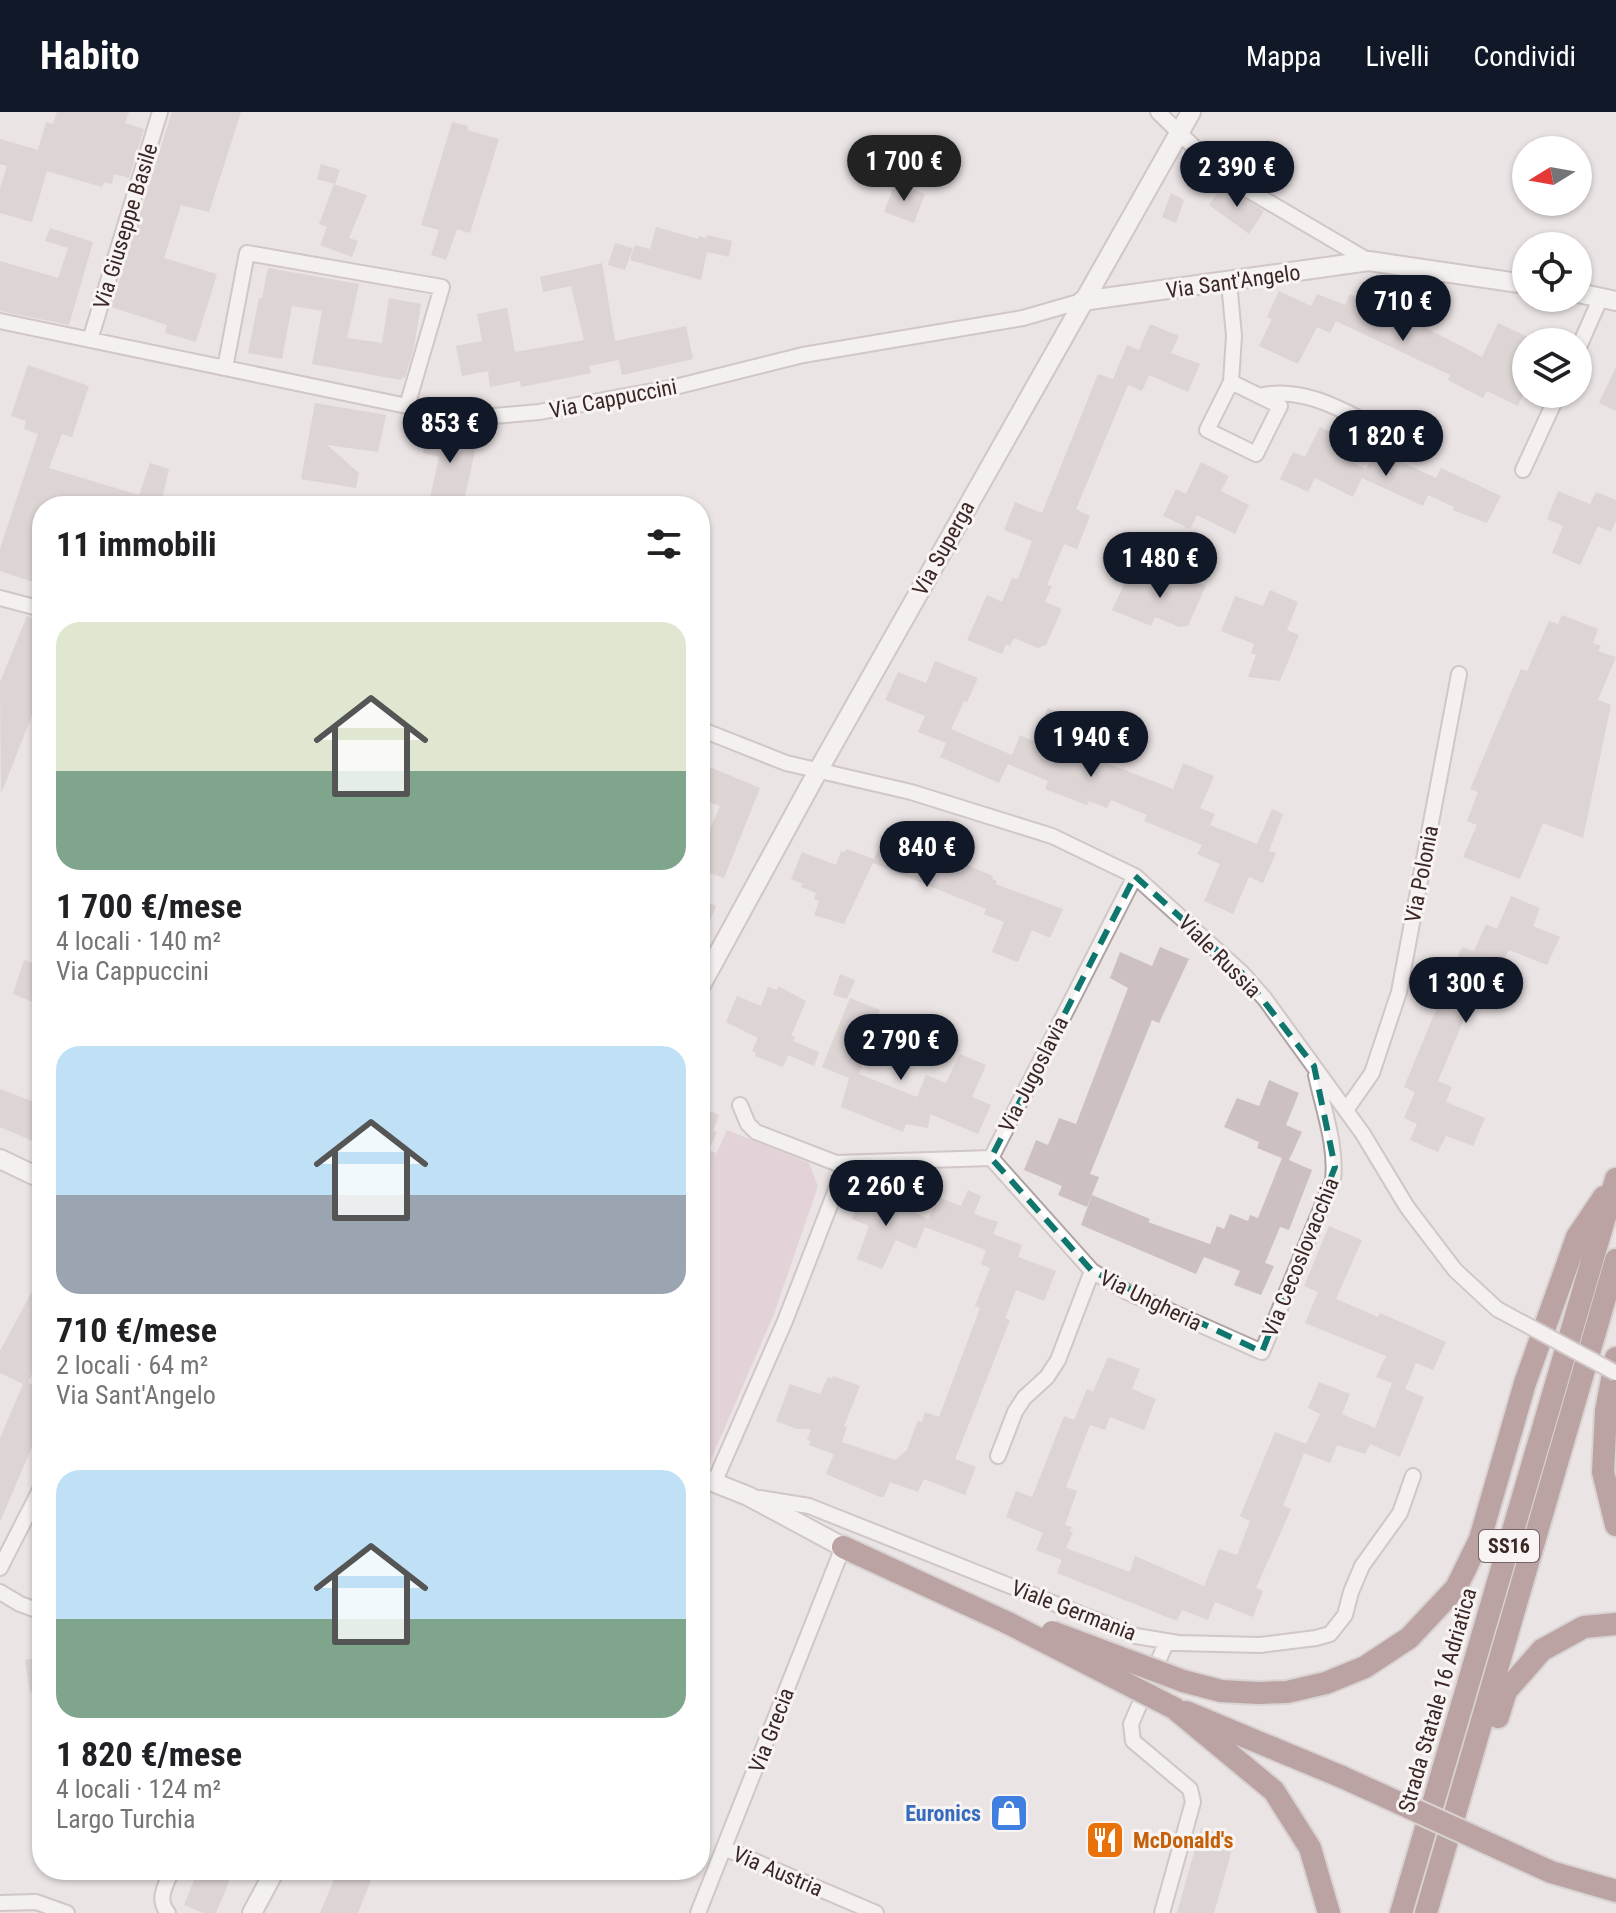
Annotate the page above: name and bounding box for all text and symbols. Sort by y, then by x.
text: Habito [40,34,140,78]
text: Mappa [1246,40,1322,73]
text: Livelli [1366,40,1429,73]
text: Condividi [1473,40,1576,73]
pin: 1 700 € [830,135,978,203]
north arrow [1512,136,1592,216]
map controls [1512,136,1592,408]
street label: Via Giuseppe Basile [88,140,163,312]
pin: 2 390 € [1163,141,1311,209]
text: 1 700 € [865,146,943,176]
text: 2 390 € [1198,152,1276,182]
button: locate [1512,232,1592,312]
street label: Via Sant'Angelo [1164,260,1302,303]
pin: 710 € [1347,275,1459,343]
text: 710 € [1374,286,1432,316]
button: layers [1512,328,1592,408]
street label: Via Cappuccini [547,374,679,423]
pin: 853 € [394,397,506,465]
text: 853 € [421,408,479,438]
pin: 1 820 € [1312,410,1460,478]
text: 1 820 € [1347,421,1425,451]
street label: Via Superga [907,497,980,600]
icon: filters [642,522,686,566]
text: 11 immobili [56,524,217,564]
pin: 1 480 € [1086,532,1234,600]
text: 1 480 € [1121,543,1199,573]
icon: home [299,674,443,818]
pin: 1 940 € [1017,711,1165,779]
text: 1 940 € [1052,722,1130,752]
pin: 840 € [871,821,983,889]
street label: Via Polonia [1400,823,1443,925]
text: 840 € [898,832,956,862]
text: 1 700 €/mese [56,886,242,926]
street label: Viale Russia [1173,910,1266,1003]
text: 4 locali · 140 m² [56,926,221,956]
text: Via Cappuccini [56,956,209,986]
pin: 1 300 € [1392,957,1540,1025]
text: 1 300 € [1427,968,1505,998]
street label: Via Jugoslavia [994,1012,1073,1136]
pin: 2 790 € [827,1014,975,1082]
text: 2 790 € [862,1025,940,1055]
icon: home [299,1098,443,1242]
pin: 2 260 € [812,1160,960,1228]
text: 2 260 € [847,1171,925,1201]
street label: Via Cecoslovacchia [1257,1174,1344,1340]
street label: Via Ungheria [1096,1265,1206,1336]
text: 710 €/mese [56,1310,217,1350]
text: 2 locali · 64 m² [56,1350,208,1380]
text: Via Sant'Angelo [56,1380,216,1410]
icon: home [299,1522,443,1666]
road number: SS16 [1479,1530,1539,1562]
street label: Viale Germania [1008,1575,1140,1646]
street label: Strada Statale 16 Adriatica [1393,1585,1481,1815]
street label: Via Grecia [744,1684,799,1776]
text: 1 820 €/mese [56,1734,242,1774]
text: 4 locali · 124 m² [56,1774,221,1804]
shop icon: Euronics [988,1792,1030,1834]
place label: Euronics [905,1801,981,1826]
text: Largo Turchia [56,1804,195,1834]
restaurant icon: McDonald's [1084,1819,1126,1861]
place label: McDonald's [1133,1828,1233,1853]
street label: Via Austria [729,1841,826,1902]

